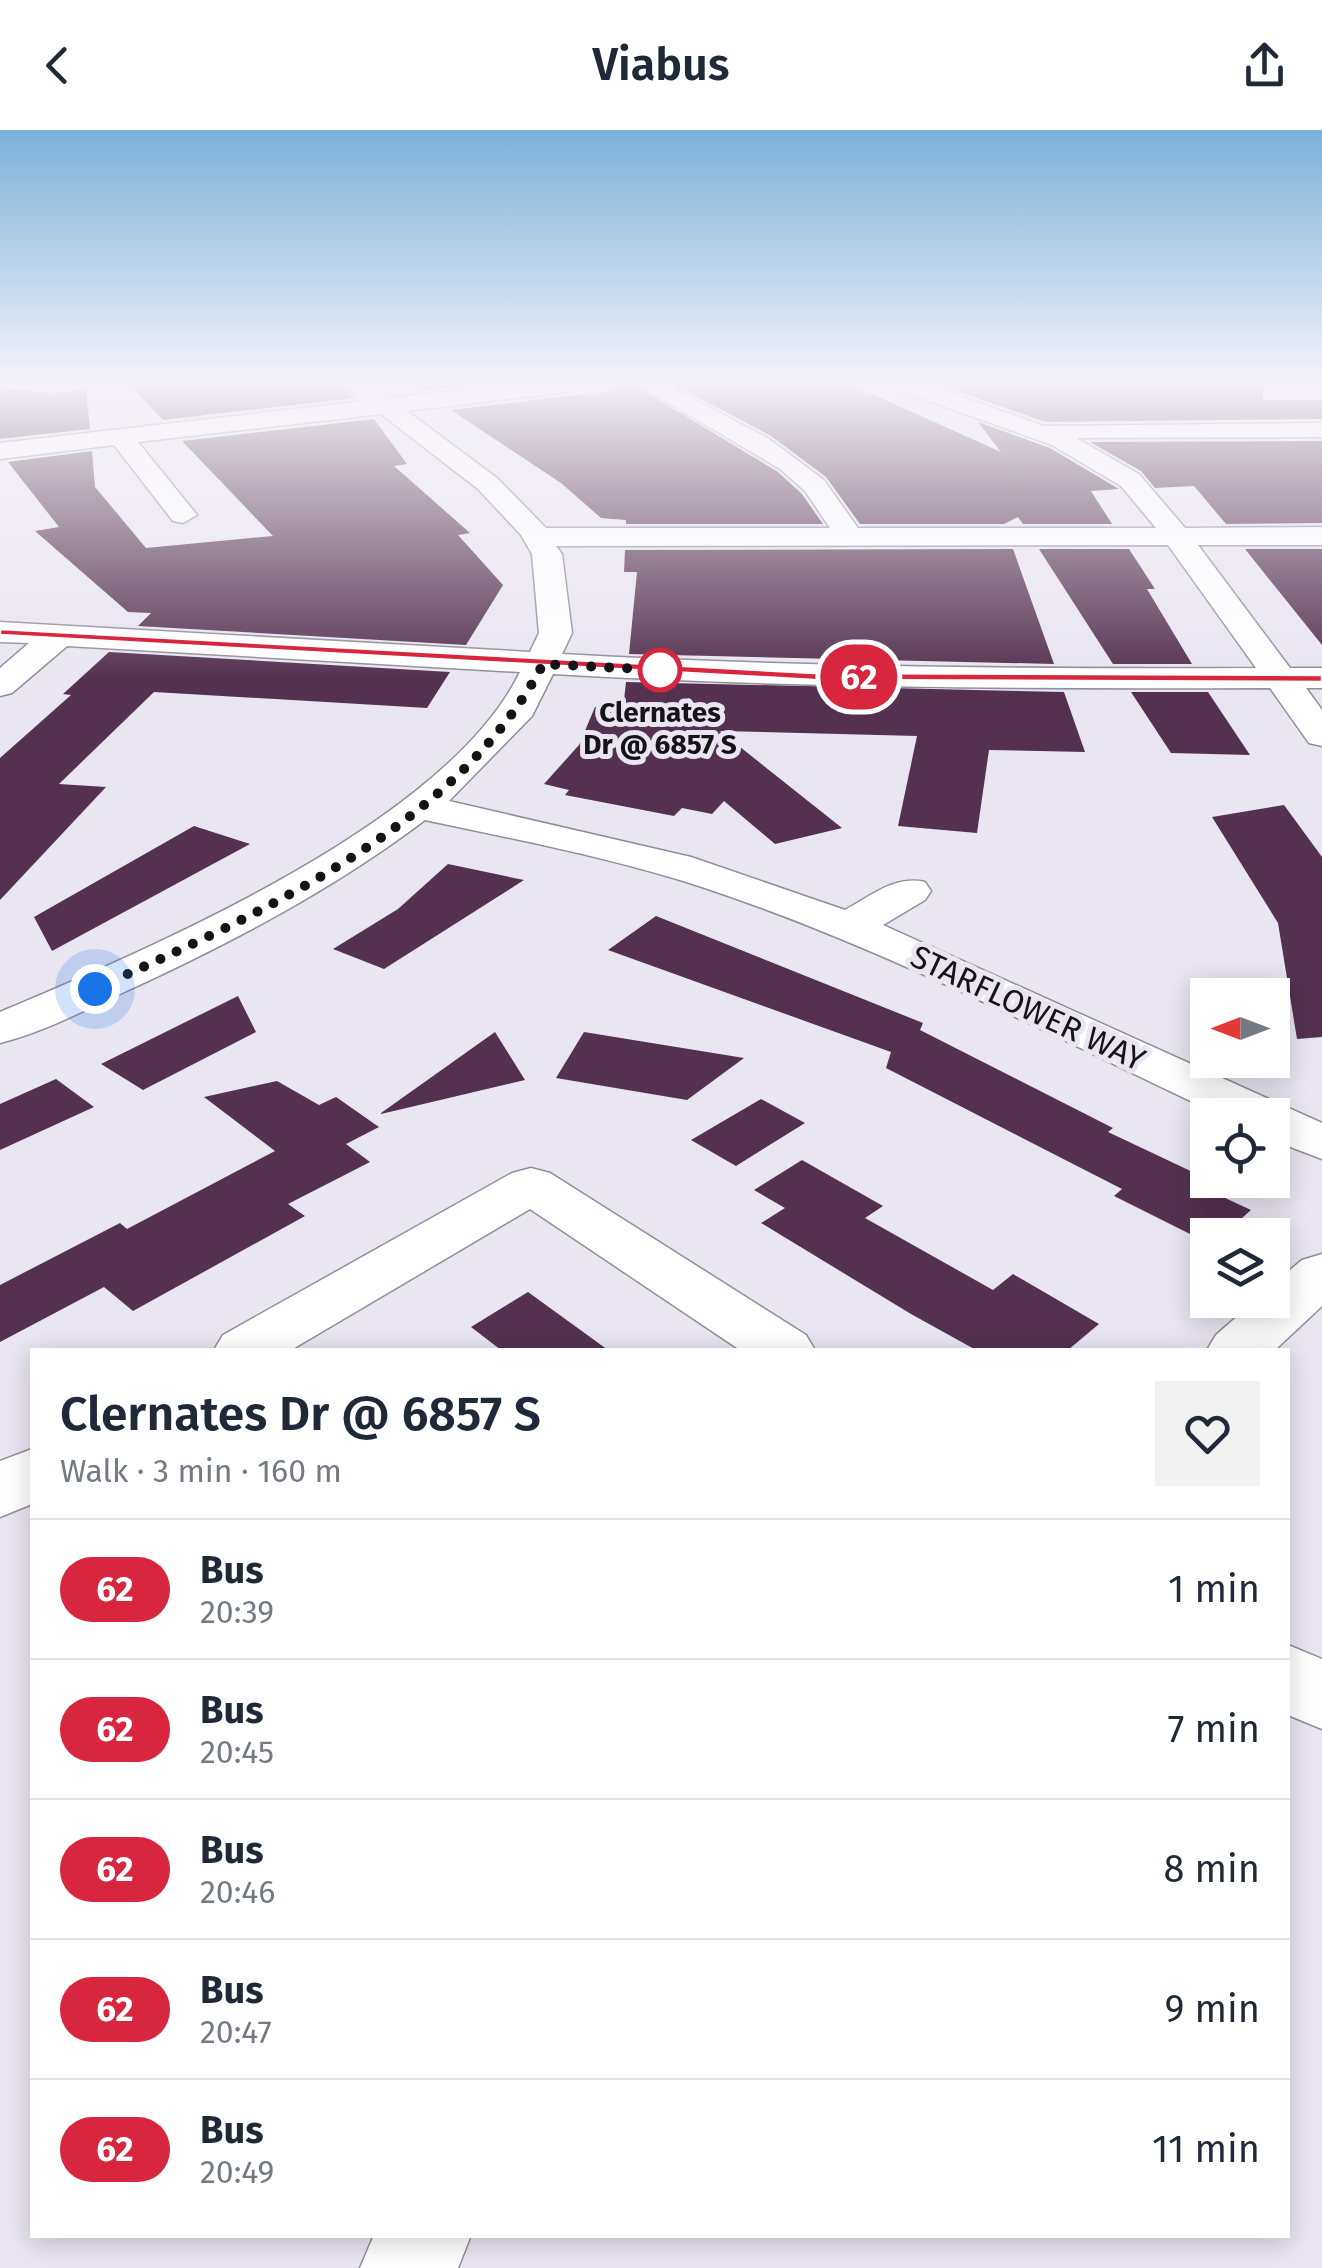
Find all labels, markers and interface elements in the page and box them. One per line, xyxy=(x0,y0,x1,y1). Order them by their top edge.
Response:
icon: back xyxy=(30,38,85,93)
text: Viabus xyxy=(592,38,730,92)
icon: share xyxy=(1237,38,1292,93)
line badge: 62 xyxy=(814,644,904,710)
marker: Clernates Dr @ 6857 S xyxy=(639,649,681,691)
text: 62 xyxy=(840,656,878,698)
place label: Clernates Dr @ 6857 S xyxy=(583,696,737,761)
street label: STARFLOWER WAY xyxy=(905,937,1151,1079)
your location xyxy=(70,964,120,1014)
north arrow xyxy=(1190,978,1290,1078)
map controls xyxy=(1190,978,1290,1318)
button: locate xyxy=(1190,1098,1290,1198)
button: layers xyxy=(1190,1218,1290,1318)
button: heart xyxy=(1155,1381,1260,1486)
text: Clernates Dr @ 6857 S xyxy=(60,1385,541,1443)
text: Walk · 3 min · 160 m xyxy=(60,1452,342,1490)
text: Bus xyxy=(200,1547,264,1593)
text: 1 min xyxy=(1168,1566,1260,1612)
text: 62 xyxy=(96,1568,134,1610)
text: 20:39 xyxy=(200,1593,274,1631)
text: Bus xyxy=(200,1687,264,1733)
text: 7 min xyxy=(1168,1706,1260,1752)
text: 62 xyxy=(96,1708,134,1750)
text: 20:45 xyxy=(200,1733,274,1771)
text: Bus xyxy=(200,1827,264,1873)
text: 8 min xyxy=(1163,1846,1260,1892)
text: 62 xyxy=(96,1848,134,1890)
text: 20:46 xyxy=(200,1873,275,1911)
text: Bus xyxy=(200,1967,264,2013)
text: 9 min xyxy=(1164,1986,1260,2032)
text: 62 xyxy=(96,1988,134,2030)
text: 20:47 xyxy=(200,2013,272,2051)
text: Bus xyxy=(200,2107,264,2153)
text: 11 min xyxy=(1152,2126,1260,2172)
text: 62 xyxy=(96,2128,134,2170)
text: 20:49 xyxy=(200,2153,274,2191)

